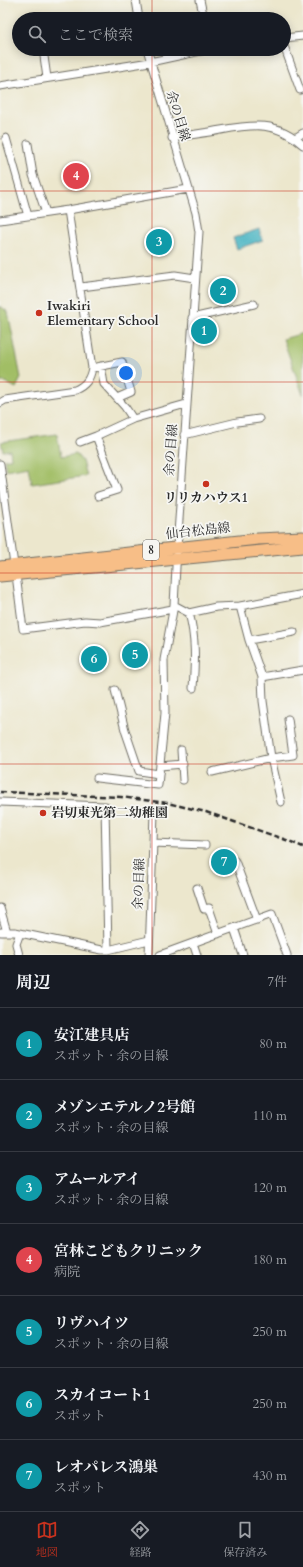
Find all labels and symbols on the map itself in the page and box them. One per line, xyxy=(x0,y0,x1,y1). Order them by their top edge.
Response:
street label: 余の目線 xyxy=(162,88,194,144)
pin: 4 xyxy=(63,161,89,191)
pin: 3 xyxy=(146,227,172,257)
pin: 2 xyxy=(210,276,236,306)
place label: Iwakiri Elementary School xyxy=(47,297,159,330)
marker: Iwakiri Elementary School xyxy=(34,308,44,318)
pin: 1 xyxy=(191,316,217,346)
your location xyxy=(116,363,136,383)
street label: 余の目線 xyxy=(160,423,182,477)
marker: リリカハウス1 xyxy=(201,479,211,489)
place label: リリカハウス1 xyxy=(164,489,248,507)
street label: 仙台松島線 xyxy=(165,519,231,543)
road number: 8 xyxy=(143,540,159,560)
pin: 5 xyxy=(122,640,148,670)
pin: 6 xyxy=(81,644,107,674)
place label: 岩切東光第二幼稚園 xyxy=(51,804,168,822)
marker: 岩切東光第二幼稚園 xyxy=(38,808,48,818)
pin: 7 xyxy=(211,847,237,877)
street label: 余の目線 xyxy=(129,858,149,910)

